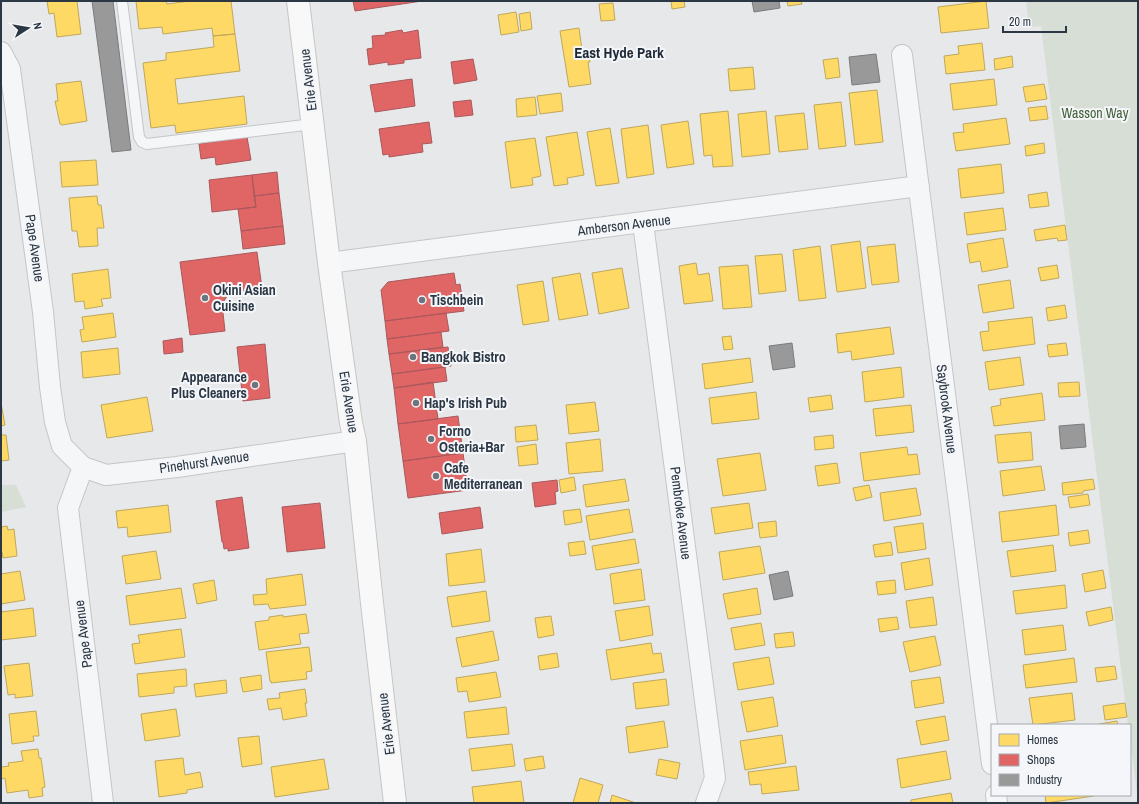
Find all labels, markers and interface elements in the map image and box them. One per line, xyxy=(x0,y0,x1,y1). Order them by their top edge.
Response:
north arrow xyxy=(8,8,48,48)
scale bar xyxy=(1003,8,1066,34)
text: 20 m xyxy=(1009,14,1031,30)
text: N xyxy=(30,21,45,31)
district label: East Hyde Park xyxy=(574,42,664,63)
street label: Erie Avenue xyxy=(295,48,321,112)
park label: Wasson Way xyxy=(1062,104,1129,122)
street label: Amberson Avenue xyxy=(575,210,672,240)
street label: Pape Avenue xyxy=(21,213,49,283)
place label: Okini Asian Cuisine xyxy=(213,281,276,315)
place label: Tischbein xyxy=(430,291,483,309)
marker: Okini Asian Cuisine xyxy=(200,293,210,303)
marker: Tischbein xyxy=(417,295,427,305)
place label: Bangkok Bistro xyxy=(421,348,506,366)
marker: Bangkok Bistro xyxy=(408,352,418,362)
street label: Saybrook Avenue xyxy=(933,363,961,455)
place label: Appearance Plus Cleaners xyxy=(171,368,247,402)
street label: Erie Avenue xyxy=(335,370,363,434)
marker: Appearance Plus Cleaners xyxy=(250,380,260,390)
place label: Hap's Irish Pub xyxy=(424,394,507,412)
marker: Hap's Irish Pub xyxy=(411,398,421,408)
place label: Forno Osteria+Bar xyxy=(439,422,505,456)
marker: Forno Osteria+Bar xyxy=(426,434,436,444)
street label: Pinehurst Avenue xyxy=(158,447,250,477)
place label: Cafe Mediterranean xyxy=(444,459,522,493)
street label: Pembroke Avenue xyxy=(666,465,696,561)
marker: Cafe Mediterranean xyxy=(431,471,441,481)
street label: Pape Avenue xyxy=(70,599,96,669)
street label: Erie Avenue xyxy=(373,692,399,756)
legend xyxy=(991,724,1131,796)
text: Homes xyxy=(1027,732,1058,748)
text: Shops xyxy=(1027,752,1055,768)
text: Industry xyxy=(1027,772,1062,788)

